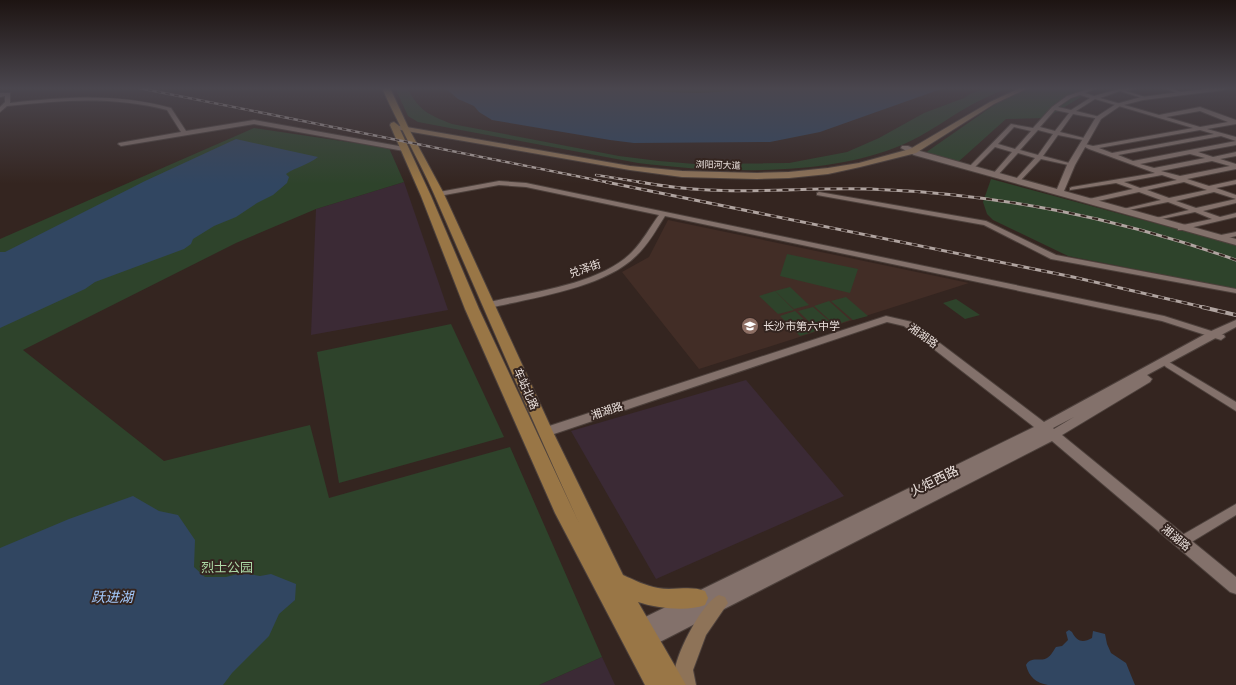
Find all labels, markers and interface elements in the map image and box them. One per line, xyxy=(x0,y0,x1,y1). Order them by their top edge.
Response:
street label: 浏阳河大道 xyxy=(695,159,741,171)
street label: 兑泽街 xyxy=(567,257,603,281)
school or university icon: 长沙市第六中学 xyxy=(740,316,760,336)
place label: 长沙市第六中学 xyxy=(763,320,840,333)
street label: 湘湖路 xyxy=(906,321,940,351)
street label: 车站北路 xyxy=(511,366,541,412)
street label: 湘湖路 xyxy=(589,400,625,422)
street label: 火炬西路 xyxy=(907,463,961,499)
street label: 湘湖路 xyxy=(1159,522,1193,554)
park label: 烈士公园 xyxy=(201,560,253,575)
water label: 跃进湖 xyxy=(91,589,135,606)

